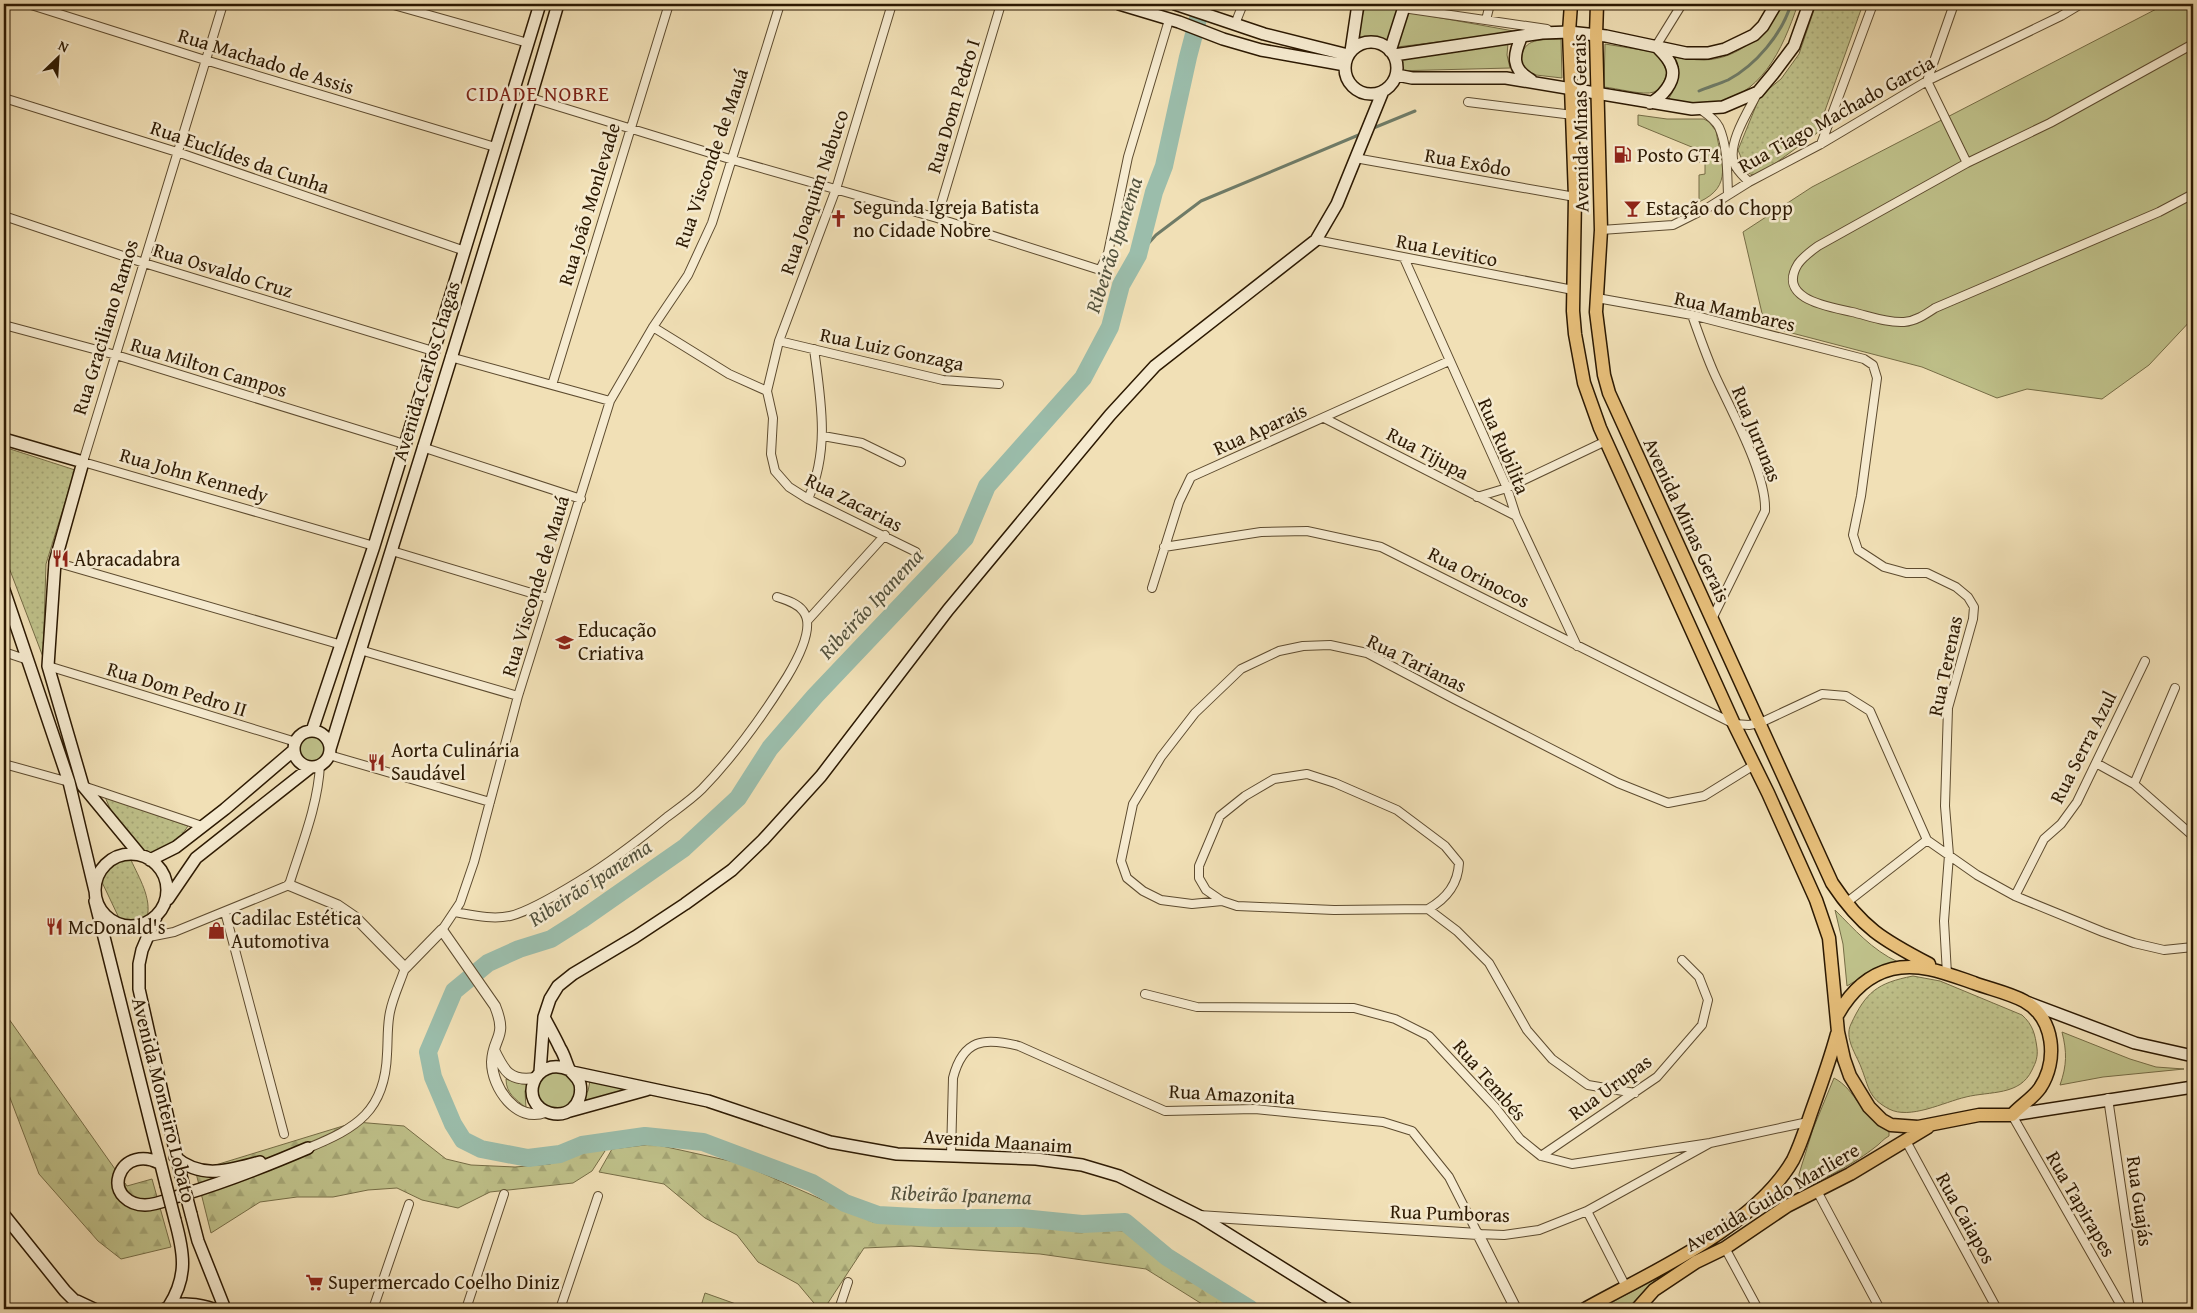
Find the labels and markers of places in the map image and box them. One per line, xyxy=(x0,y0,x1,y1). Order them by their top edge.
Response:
place label: Posto GT4 xyxy=(1637,140,1720,169)
fuel station icon: Posto GT4 xyxy=(1613,145,1633,165)
place label: Segunda Igreja Batista no Cidade Nobre xyxy=(853,192,1040,244)
place label: Estação do Chopp xyxy=(1646,193,1793,222)
bar icon: Estação do Chopp xyxy=(1622,198,1642,218)
church icon: Segunda Igreja Batista no Cidade Nobre xyxy=(829,208,849,228)
place label: Abracadabra xyxy=(74,544,181,573)
restaurant icon: Abracadabra xyxy=(50,549,70,569)
place label: Educação Criativa xyxy=(578,615,656,667)
school or university icon: Educação Criativa xyxy=(554,632,574,652)
place label: Aorta Culinária Saudável xyxy=(391,735,520,787)
restaurant icon: Aorta Culinária Saudável xyxy=(367,752,387,772)
place label: Cadilac Estética Automotiva xyxy=(231,903,362,955)
place label: McDonald's xyxy=(68,912,166,941)
restaurant icon: McDonald's xyxy=(44,917,64,937)
shop icon: Cadilac Estética Automotiva xyxy=(207,920,227,940)
place label: Supermercado Coelho Diniz xyxy=(328,1267,560,1296)
supermarket icon: Supermercado Coelho Diniz xyxy=(304,1272,324,1292)

